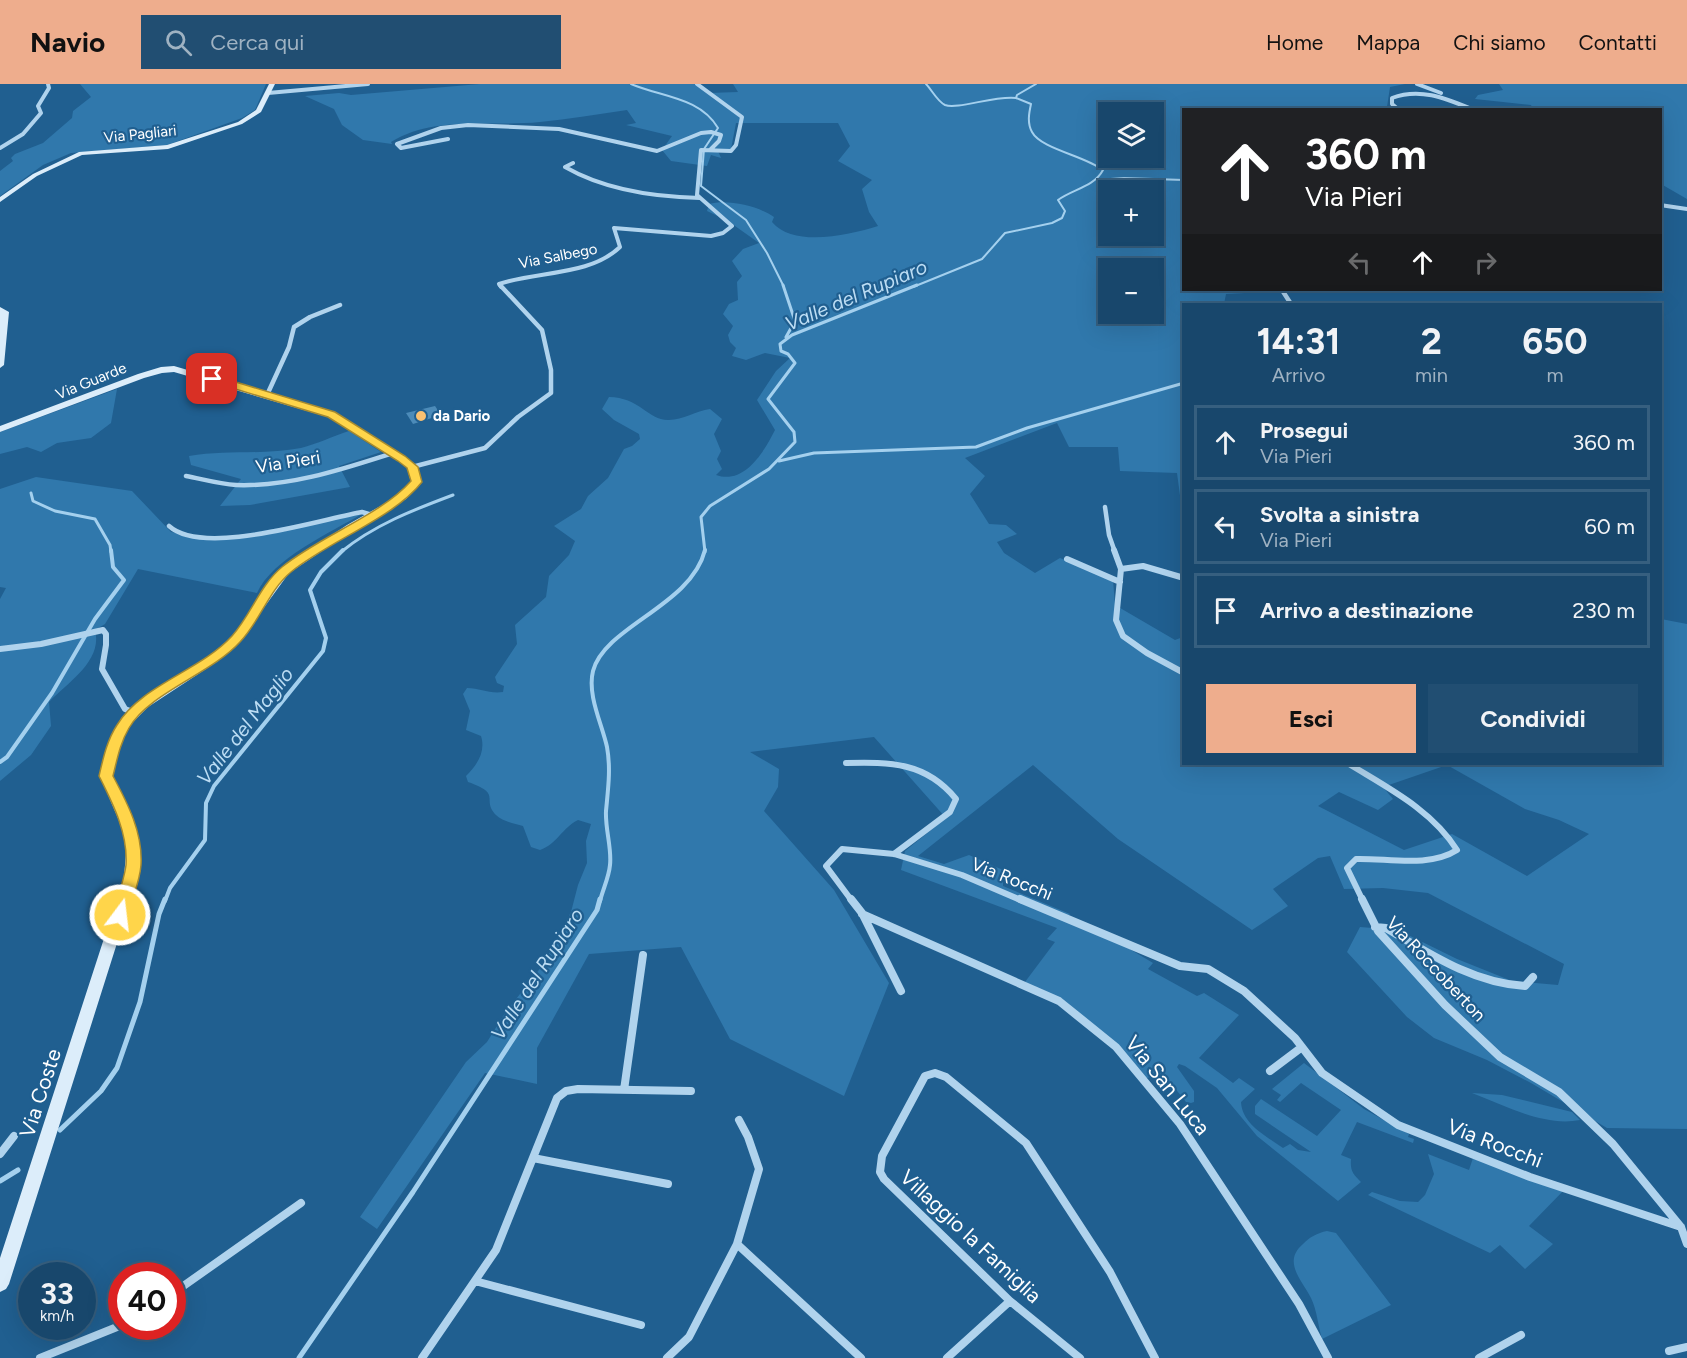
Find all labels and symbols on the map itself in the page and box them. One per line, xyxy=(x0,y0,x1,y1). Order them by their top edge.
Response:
street label: Via Pagliari xyxy=(103,121,177,147)
street label: Via Salbego xyxy=(517,239,599,272)
water label: Valle del Rupiaro xyxy=(781,254,931,336)
pin xyxy=(186,353,237,404)
street label: Via Guarde xyxy=(53,359,129,403)
place label: da Dario xyxy=(433,407,491,425)
marker: da Dario xyxy=(414,409,428,423)
street label: Via Pieri xyxy=(254,446,322,478)
water label: Valle del Maglio xyxy=(192,662,299,790)
street label: Via Rocchi xyxy=(968,853,1056,905)
position arrow xyxy=(88,883,152,947)
water label: Valle del Rupiaro xyxy=(486,903,589,1044)
street label: Via Roccoberton xyxy=(1382,912,1490,1026)
street label: Via San Luca xyxy=(1120,1030,1216,1140)
street label: Via Coste xyxy=(14,1045,66,1141)
street label: Via Rocchi xyxy=(1444,1113,1546,1173)
street label: Villaggio la Famiglia xyxy=(895,1164,1047,1308)
speed limit sign: 40 xyxy=(108,1262,186,1340)

